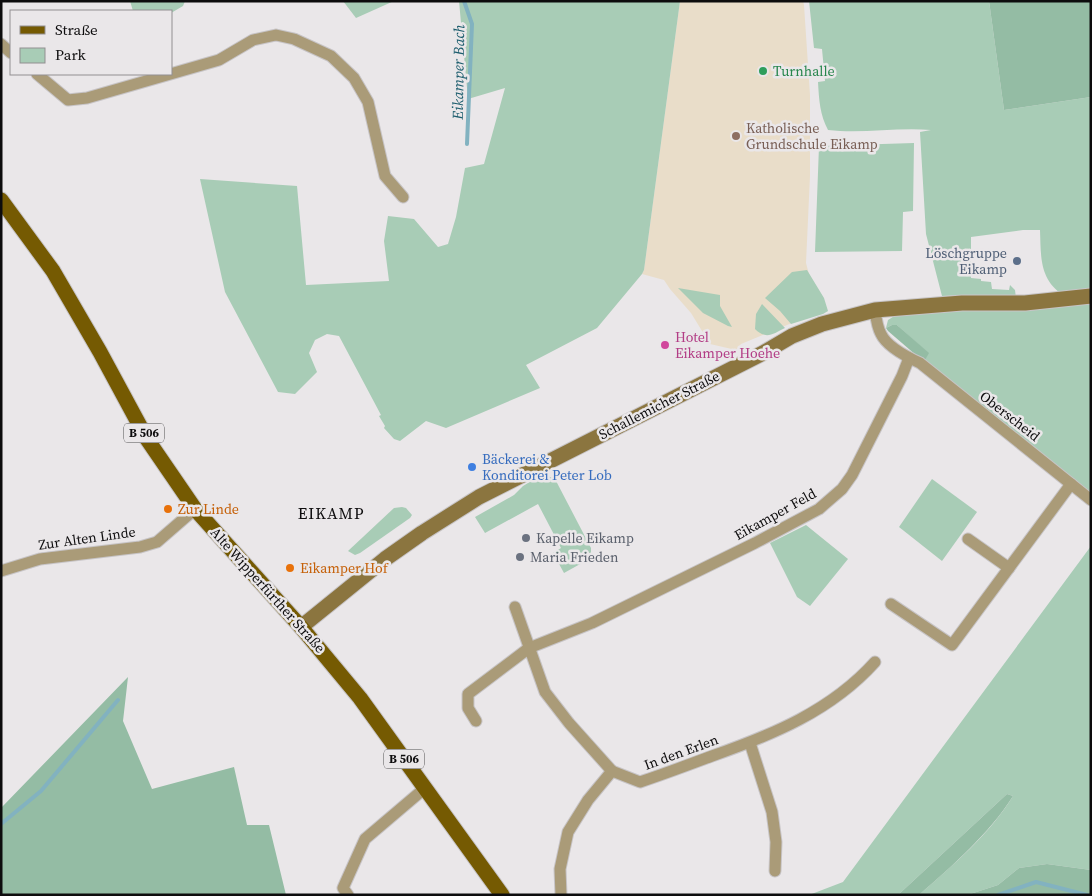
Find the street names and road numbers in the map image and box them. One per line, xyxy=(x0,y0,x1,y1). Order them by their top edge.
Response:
street label: Schallemicher Straße xyxy=(595,366,723,444)
street label: Oberscheid xyxy=(976,386,1044,446)
road number: B 506 xyxy=(124,423,164,442)
street label: Eikamper Feld xyxy=(730,483,820,545)
street label: Zur Alten Linde xyxy=(37,521,137,555)
street label: Alte Wipperfürther Straße xyxy=(206,523,330,657)
street label: In den Erlen xyxy=(641,729,721,775)
road number: B 506 xyxy=(384,750,424,769)

